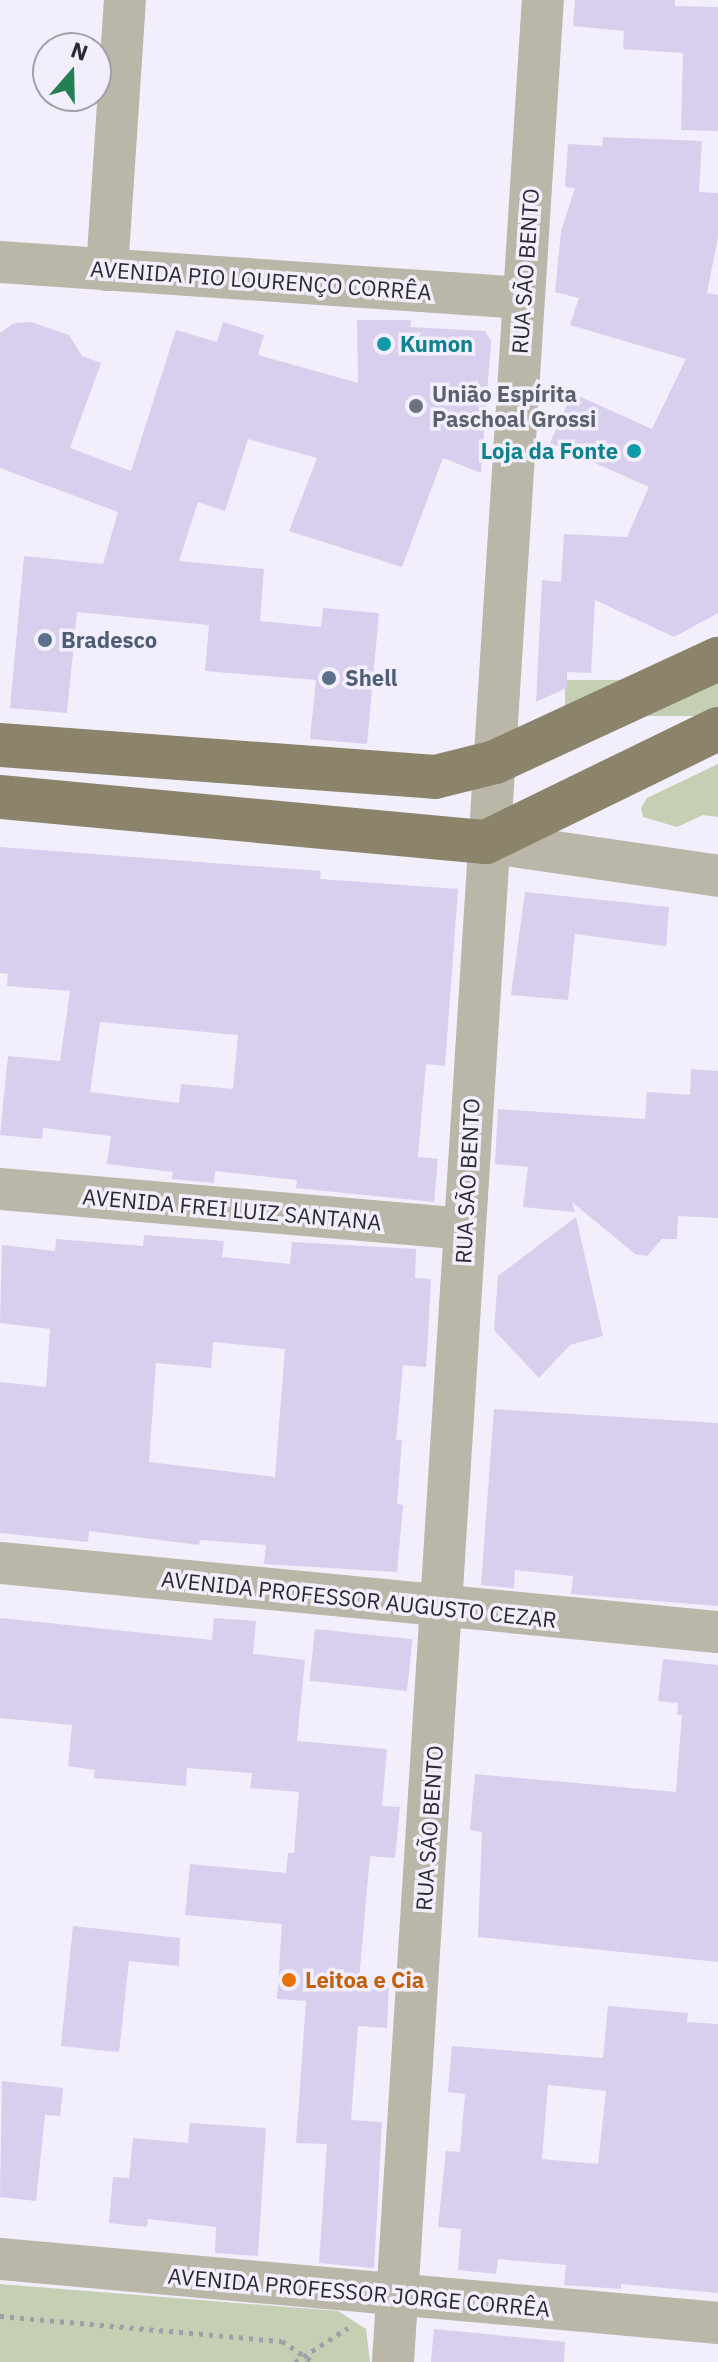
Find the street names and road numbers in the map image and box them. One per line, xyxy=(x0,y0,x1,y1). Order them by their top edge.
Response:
street label: RUA SÃO BENTO xyxy=(506,188,544,354)
street label: AVENIDA PIO LOURENÇO CORRÊA xyxy=(90,255,432,305)
street label: RUA SÃO BENTO xyxy=(449,1098,485,1264)
street label: AVENIDA FREI LUIZ SANTANA xyxy=(81,1183,383,1235)
street label: AVENIDA PROFESSOR AUGUSTO CEZAR xyxy=(160,1565,558,1633)
street label: RUA SÃO BENTO xyxy=(410,1745,448,1911)
street label: AVENIDA PROFESSOR JORGE CORRÊA xyxy=(167,2262,551,2322)

